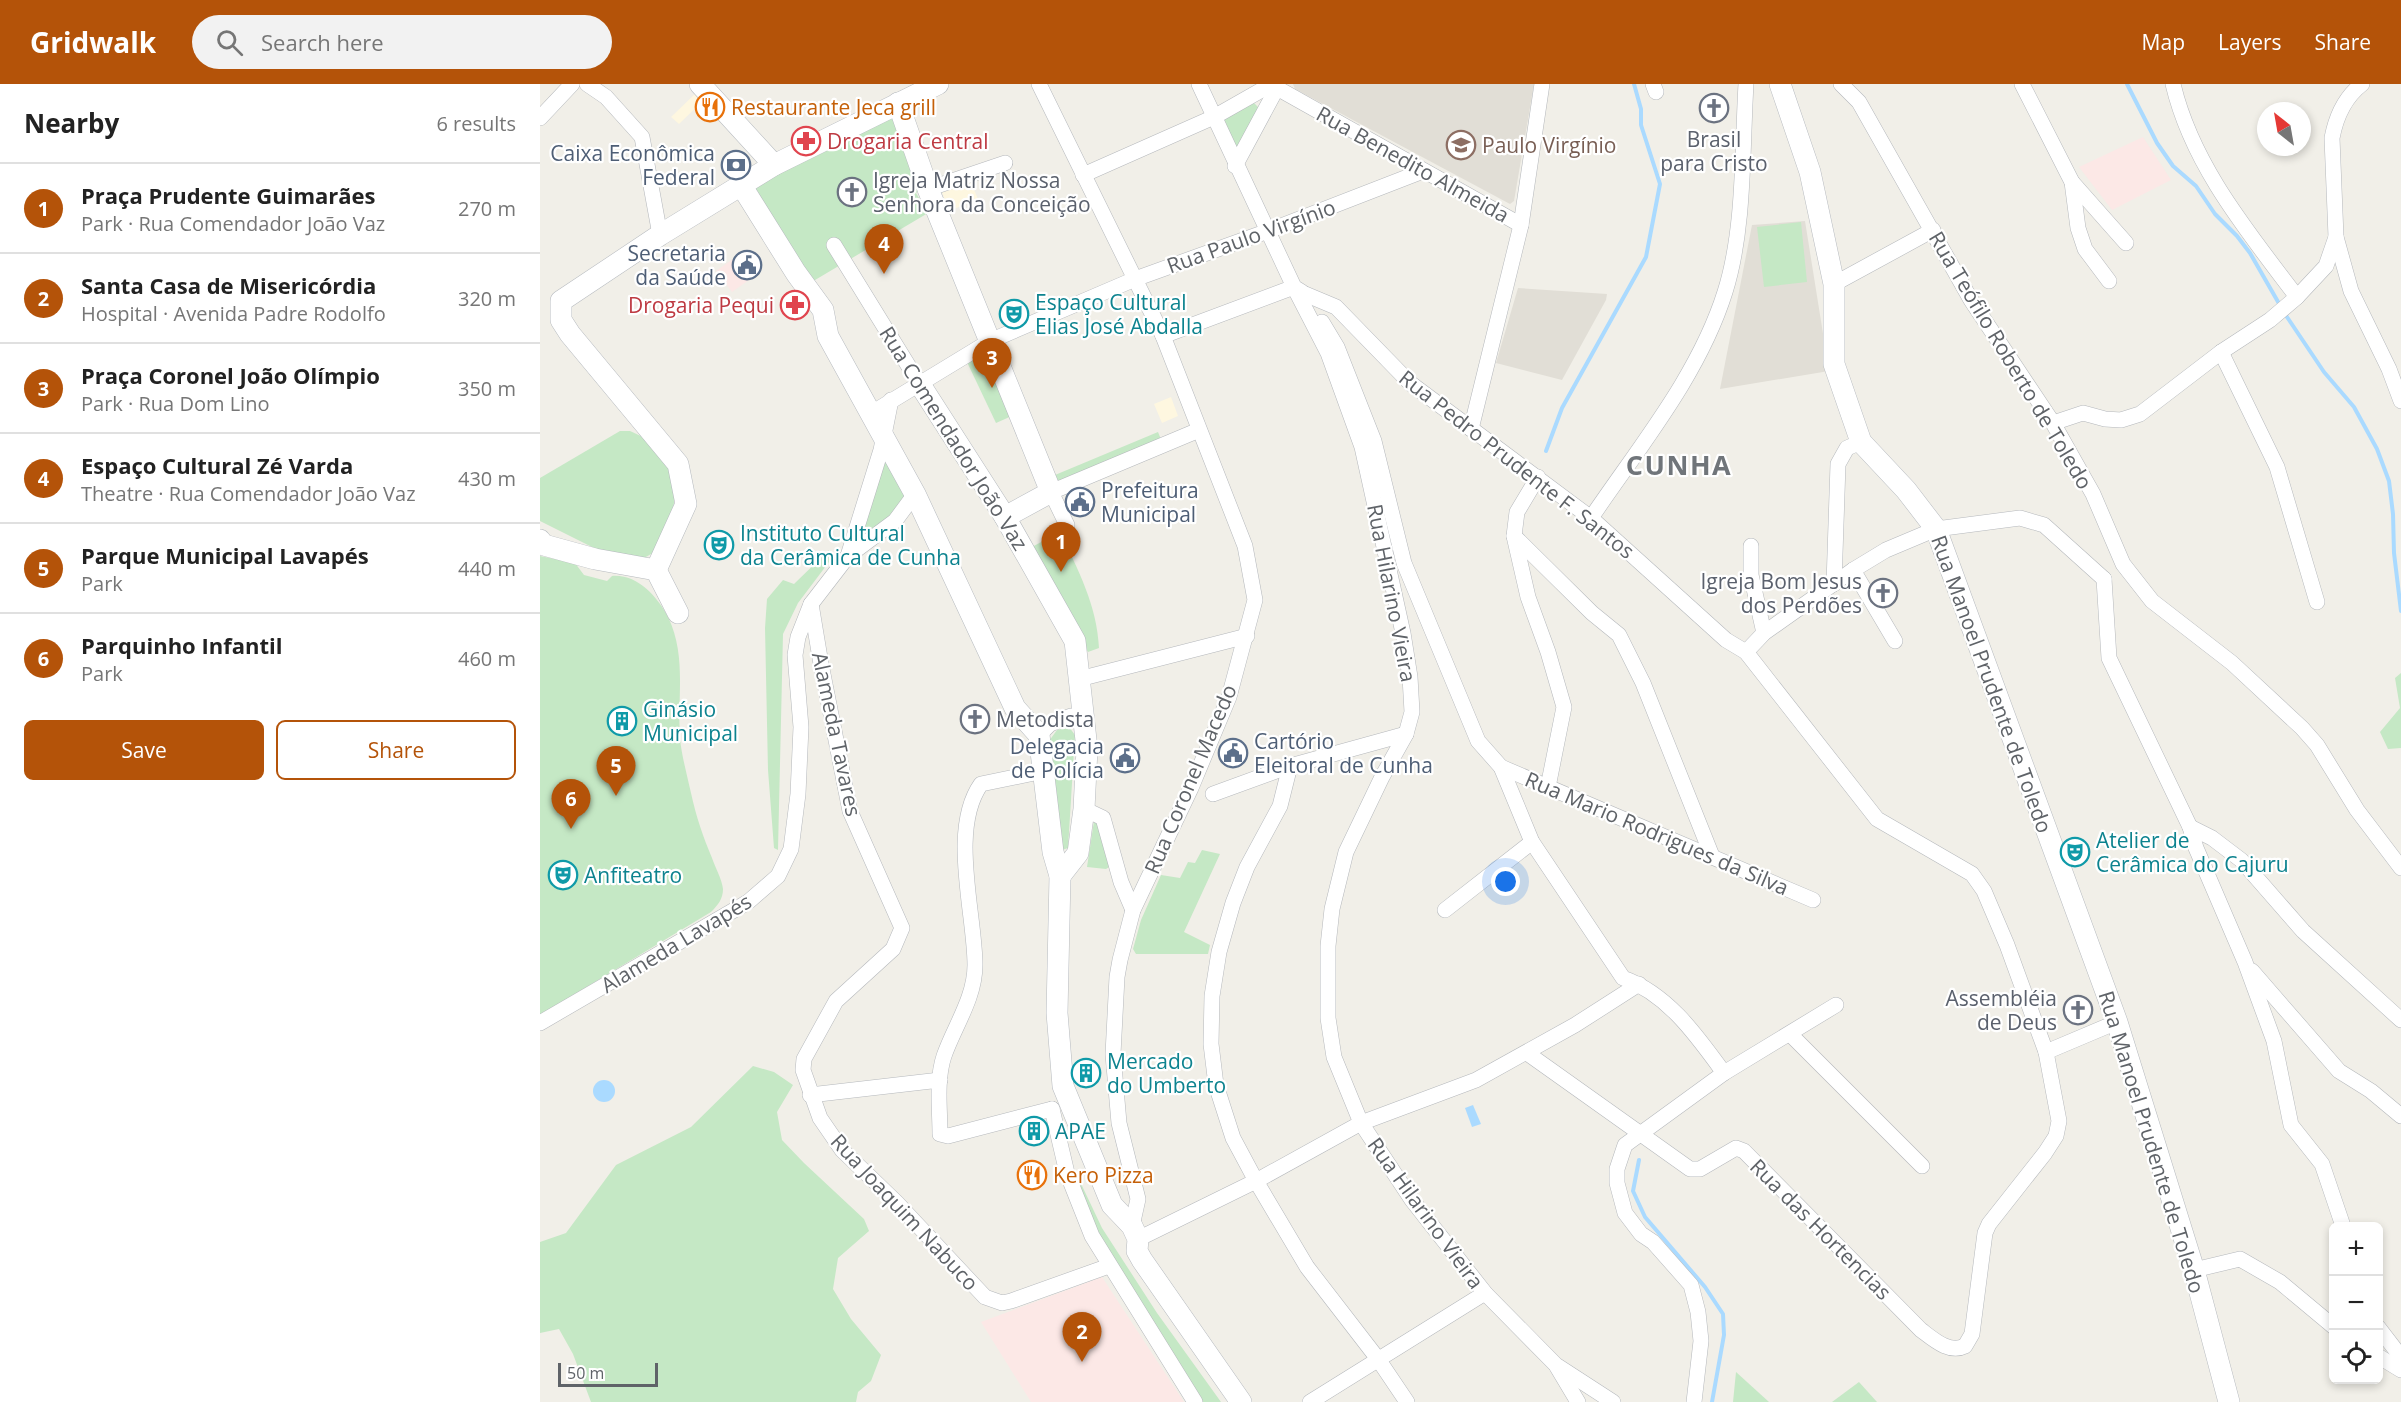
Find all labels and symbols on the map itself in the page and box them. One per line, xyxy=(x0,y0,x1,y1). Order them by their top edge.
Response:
restaurant icon: Restaurante Jeca grill xyxy=(694,91,726,123)
church icon: Brasil para Cristo xyxy=(1698,92,1730,124)
place label: Restaurante Jeca grill xyxy=(731,93,936,121)
street label: Rua Benedito Almeida xyxy=(1312,99,1514,229)
north arrow xyxy=(2257,102,2311,156)
pharmacy icon: Drogaria Central xyxy=(790,125,822,157)
place label: Brasil para Cristo xyxy=(1660,125,1768,177)
place label: Drogaria Central xyxy=(827,127,988,155)
school or university icon: Paulo Virgínio xyxy=(1445,129,1477,161)
place label: Paulo Virgínio xyxy=(1482,131,1617,159)
place label: Caixa Econômica Federal xyxy=(550,139,715,191)
bank icon: Caixa Econômica Federal xyxy=(720,149,752,181)
place label: Igreja Matriz Nossa Senhora da Conceição xyxy=(873,166,1091,218)
church icon: Igreja Matriz Nossa Senhora da Conceição xyxy=(836,176,868,208)
street label: Rua Paulo Virgínio xyxy=(1163,192,1339,280)
pin: 4 xyxy=(864,224,904,274)
street label: Rua Teófilo Roberto de Toledo xyxy=(1923,226,2099,494)
place label: Secretaria da Saúde xyxy=(628,239,726,291)
public building icon: Secretaria da Saúde xyxy=(731,249,763,281)
place label: Espaço Cultural Elias José Abdalla xyxy=(1035,288,1203,340)
pharmacy icon: Drogaria Pequi xyxy=(779,289,811,321)
place label: Drogaria Pequi xyxy=(628,291,774,319)
theatre icon: Espaço Cultural Elias José Abdalla xyxy=(998,298,1030,330)
street label: Rua Comendador João Vaz xyxy=(873,321,1035,555)
pin: 3 xyxy=(972,338,1012,388)
street label: Rua Pedro Prudente F. Santos xyxy=(1394,363,1640,565)
district label: CUNHA xyxy=(1626,446,1732,483)
place label: Prefeitura Municipal xyxy=(1101,476,1199,528)
public building icon: Prefeitura Municipal xyxy=(1064,486,1096,518)
street label: Rua Hilarino Vieira xyxy=(1361,502,1423,684)
place label: Instituto Cultural da Cerâmica de Cunha xyxy=(740,519,961,571)
pin: 1 xyxy=(1042,522,1080,572)
theatre icon: Instituto Cultural da Cerâmica de Cunha xyxy=(703,529,735,561)
street label: Rua Manoel Prudente de Toledo xyxy=(1925,531,2059,837)
place label: Igreja Bom Jesus dos Perdões xyxy=(1701,567,1862,619)
church icon: Igreja Bom Jesus dos Perdões xyxy=(1867,577,1899,609)
street label: Alameda Tavares xyxy=(806,649,868,819)
street label: Rua Coronel Macedo xyxy=(1137,680,1243,878)
place label: Ginásio Municipal xyxy=(643,695,738,747)
church icon: Metodista xyxy=(959,703,991,735)
building icon: Ginásio Municipal xyxy=(606,705,638,737)
place label: Metodista xyxy=(996,705,1094,733)
place label: Cartório Eleitoral de Cunha xyxy=(1254,727,1433,779)
place label: Delegacia de Polícia xyxy=(1010,732,1104,784)
public building icon: Cartório Eleitoral de Cunha xyxy=(1217,737,1249,769)
public building icon: Delegacia de Polícia xyxy=(1109,742,1141,774)
pin: 5 xyxy=(596,746,636,796)
street label: Rua Mario Rodrigues da Silva xyxy=(1521,765,1793,901)
pin: 6 xyxy=(552,780,591,829)
place label: Atelier de Cerâmica do Cajuru xyxy=(2096,826,2289,878)
theatre icon: Atelier de Cerâmica do Cajuru xyxy=(2059,836,2091,868)
theatre icon: Anfiteatro xyxy=(547,859,579,891)
place label: Anfiteatro xyxy=(584,861,682,889)
your location xyxy=(1491,867,1520,896)
street label: Alameda Lavapés xyxy=(596,887,756,999)
place label: Assembléia de Deus xyxy=(1946,984,2057,1036)
street label: Rua Manoel Prudente de Toledo xyxy=(2093,987,2211,1297)
church icon: Assembléia de Deus xyxy=(2062,994,2094,1026)
place label: Mercado do Umberto xyxy=(1107,1047,1226,1099)
building icon: Mercado do Umberto xyxy=(1070,1057,1102,1089)
building icon: APAE xyxy=(1018,1115,1050,1147)
place label: APAE xyxy=(1055,1117,1106,1145)
street label: Rua Joaquim Nabuco xyxy=(825,1128,985,1296)
street label: Rua Hilarino Vieira xyxy=(1362,1132,1490,1294)
street label: Rua das Hortencias xyxy=(1744,1152,1898,1306)
restaurant icon: Kero Pizza xyxy=(1016,1159,1048,1191)
place label: Kero Pizza xyxy=(1053,1161,1154,1189)
pin: 2 xyxy=(1062,1312,1102,1362)
scale bar xyxy=(558,1360,658,1388)

